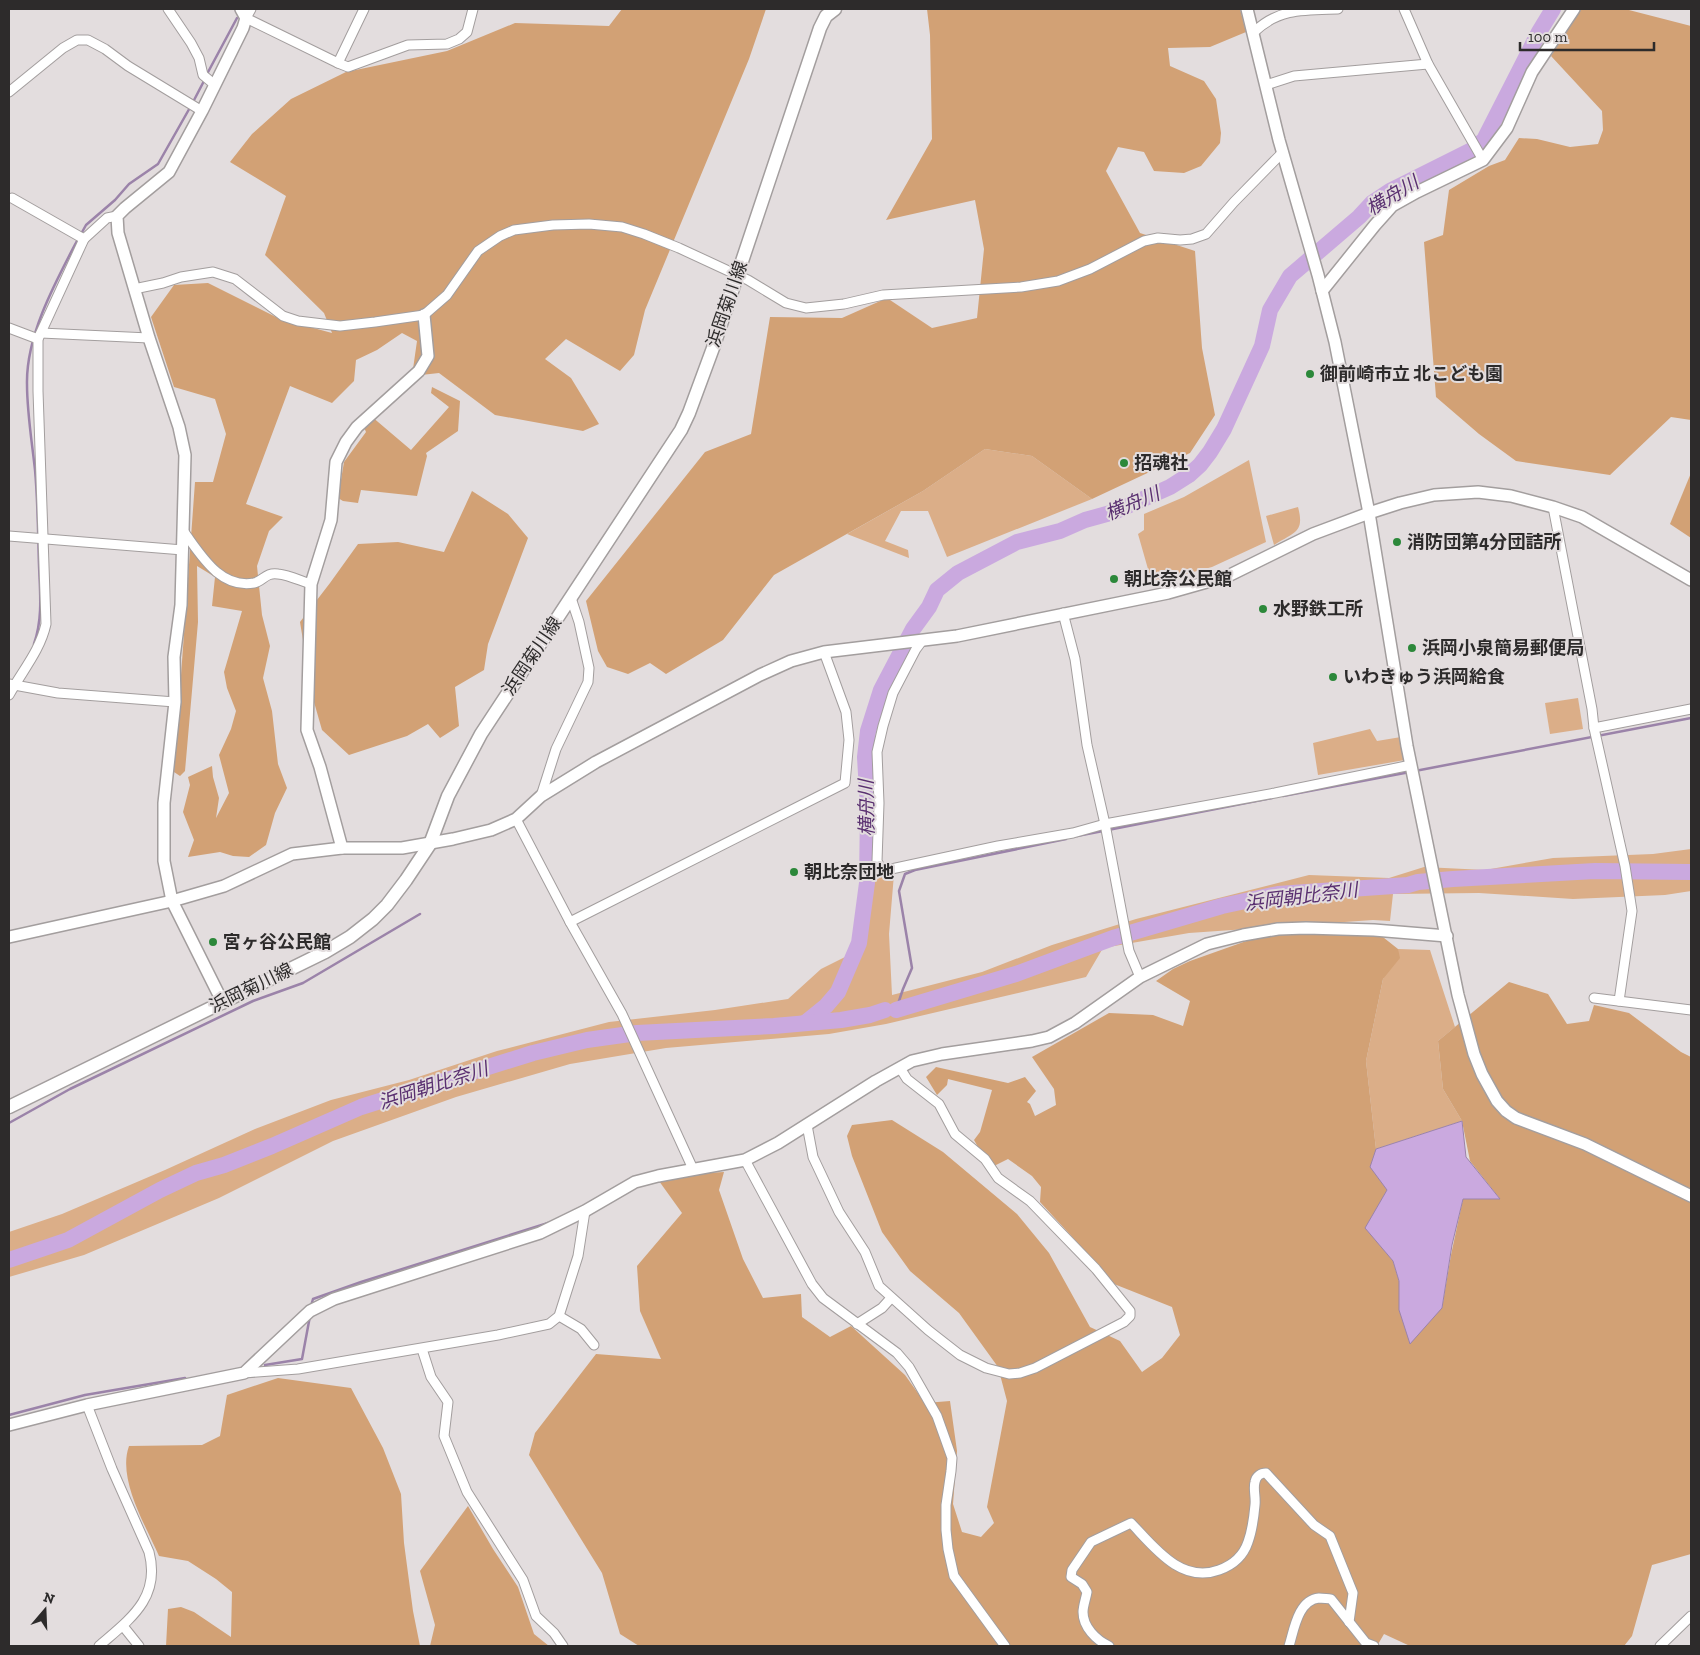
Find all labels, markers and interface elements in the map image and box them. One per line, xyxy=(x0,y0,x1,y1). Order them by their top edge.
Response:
scale bar xyxy=(1520,20,1654,52)
text: 100 m xyxy=(1528,28,1567,46)
water label: 横舟川 xyxy=(1362,170,1424,220)
street label: 浜岡菊川線 xyxy=(702,258,752,350)
place label: 御前崎市立 北こども園 xyxy=(1319,363,1503,385)
marker: 御前崎市立 北こども園 xyxy=(1304,368,1316,380)
place label: 招魂社 xyxy=(1134,452,1188,474)
marker: 招魂社 xyxy=(1118,457,1130,469)
water label: 横舟川 xyxy=(1101,481,1165,525)
place label: 消防団第4分団詰所 xyxy=(1407,531,1561,553)
marker: 消防団第4分団詰所 xyxy=(1391,536,1403,548)
place label: 朝比奈公民館 xyxy=(1124,568,1232,590)
marker: 朝比奈公民館 xyxy=(1108,573,1120,585)
place label: 水野鉄工所 xyxy=(1273,598,1363,620)
marker: 水野鉄工所 xyxy=(1257,603,1269,615)
street label: 浜岡菊川線 xyxy=(498,613,566,699)
place label: 浜岡小泉簡易郵便局 xyxy=(1422,637,1584,659)
marker: 浜岡小泉簡易郵便局 xyxy=(1406,642,1418,654)
place label: いわきゅう浜岡給食 xyxy=(1343,666,1505,688)
marker: いわきゅう浜岡給食 xyxy=(1327,671,1339,683)
water label: 横舟川 xyxy=(854,777,878,837)
place label: 朝比奈団地 xyxy=(804,861,894,883)
marker: 朝比奈団地 xyxy=(788,866,800,878)
water label: 浜岡朝比奈川 xyxy=(1243,878,1361,915)
place label: 宮ヶ谷公民館 xyxy=(223,931,331,953)
marker: 宮ヶ谷公民館 xyxy=(207,936,219,948)
street label: 浜岡菊川線 xyxy=(206,958,296,1018)
water label: 浜岡朝比奈川 xyxy=(375,1056,493,1114)
north arrow xyxy=(20,1585,70,1635)
text: N xyxy=(41,1588,57,1608)

